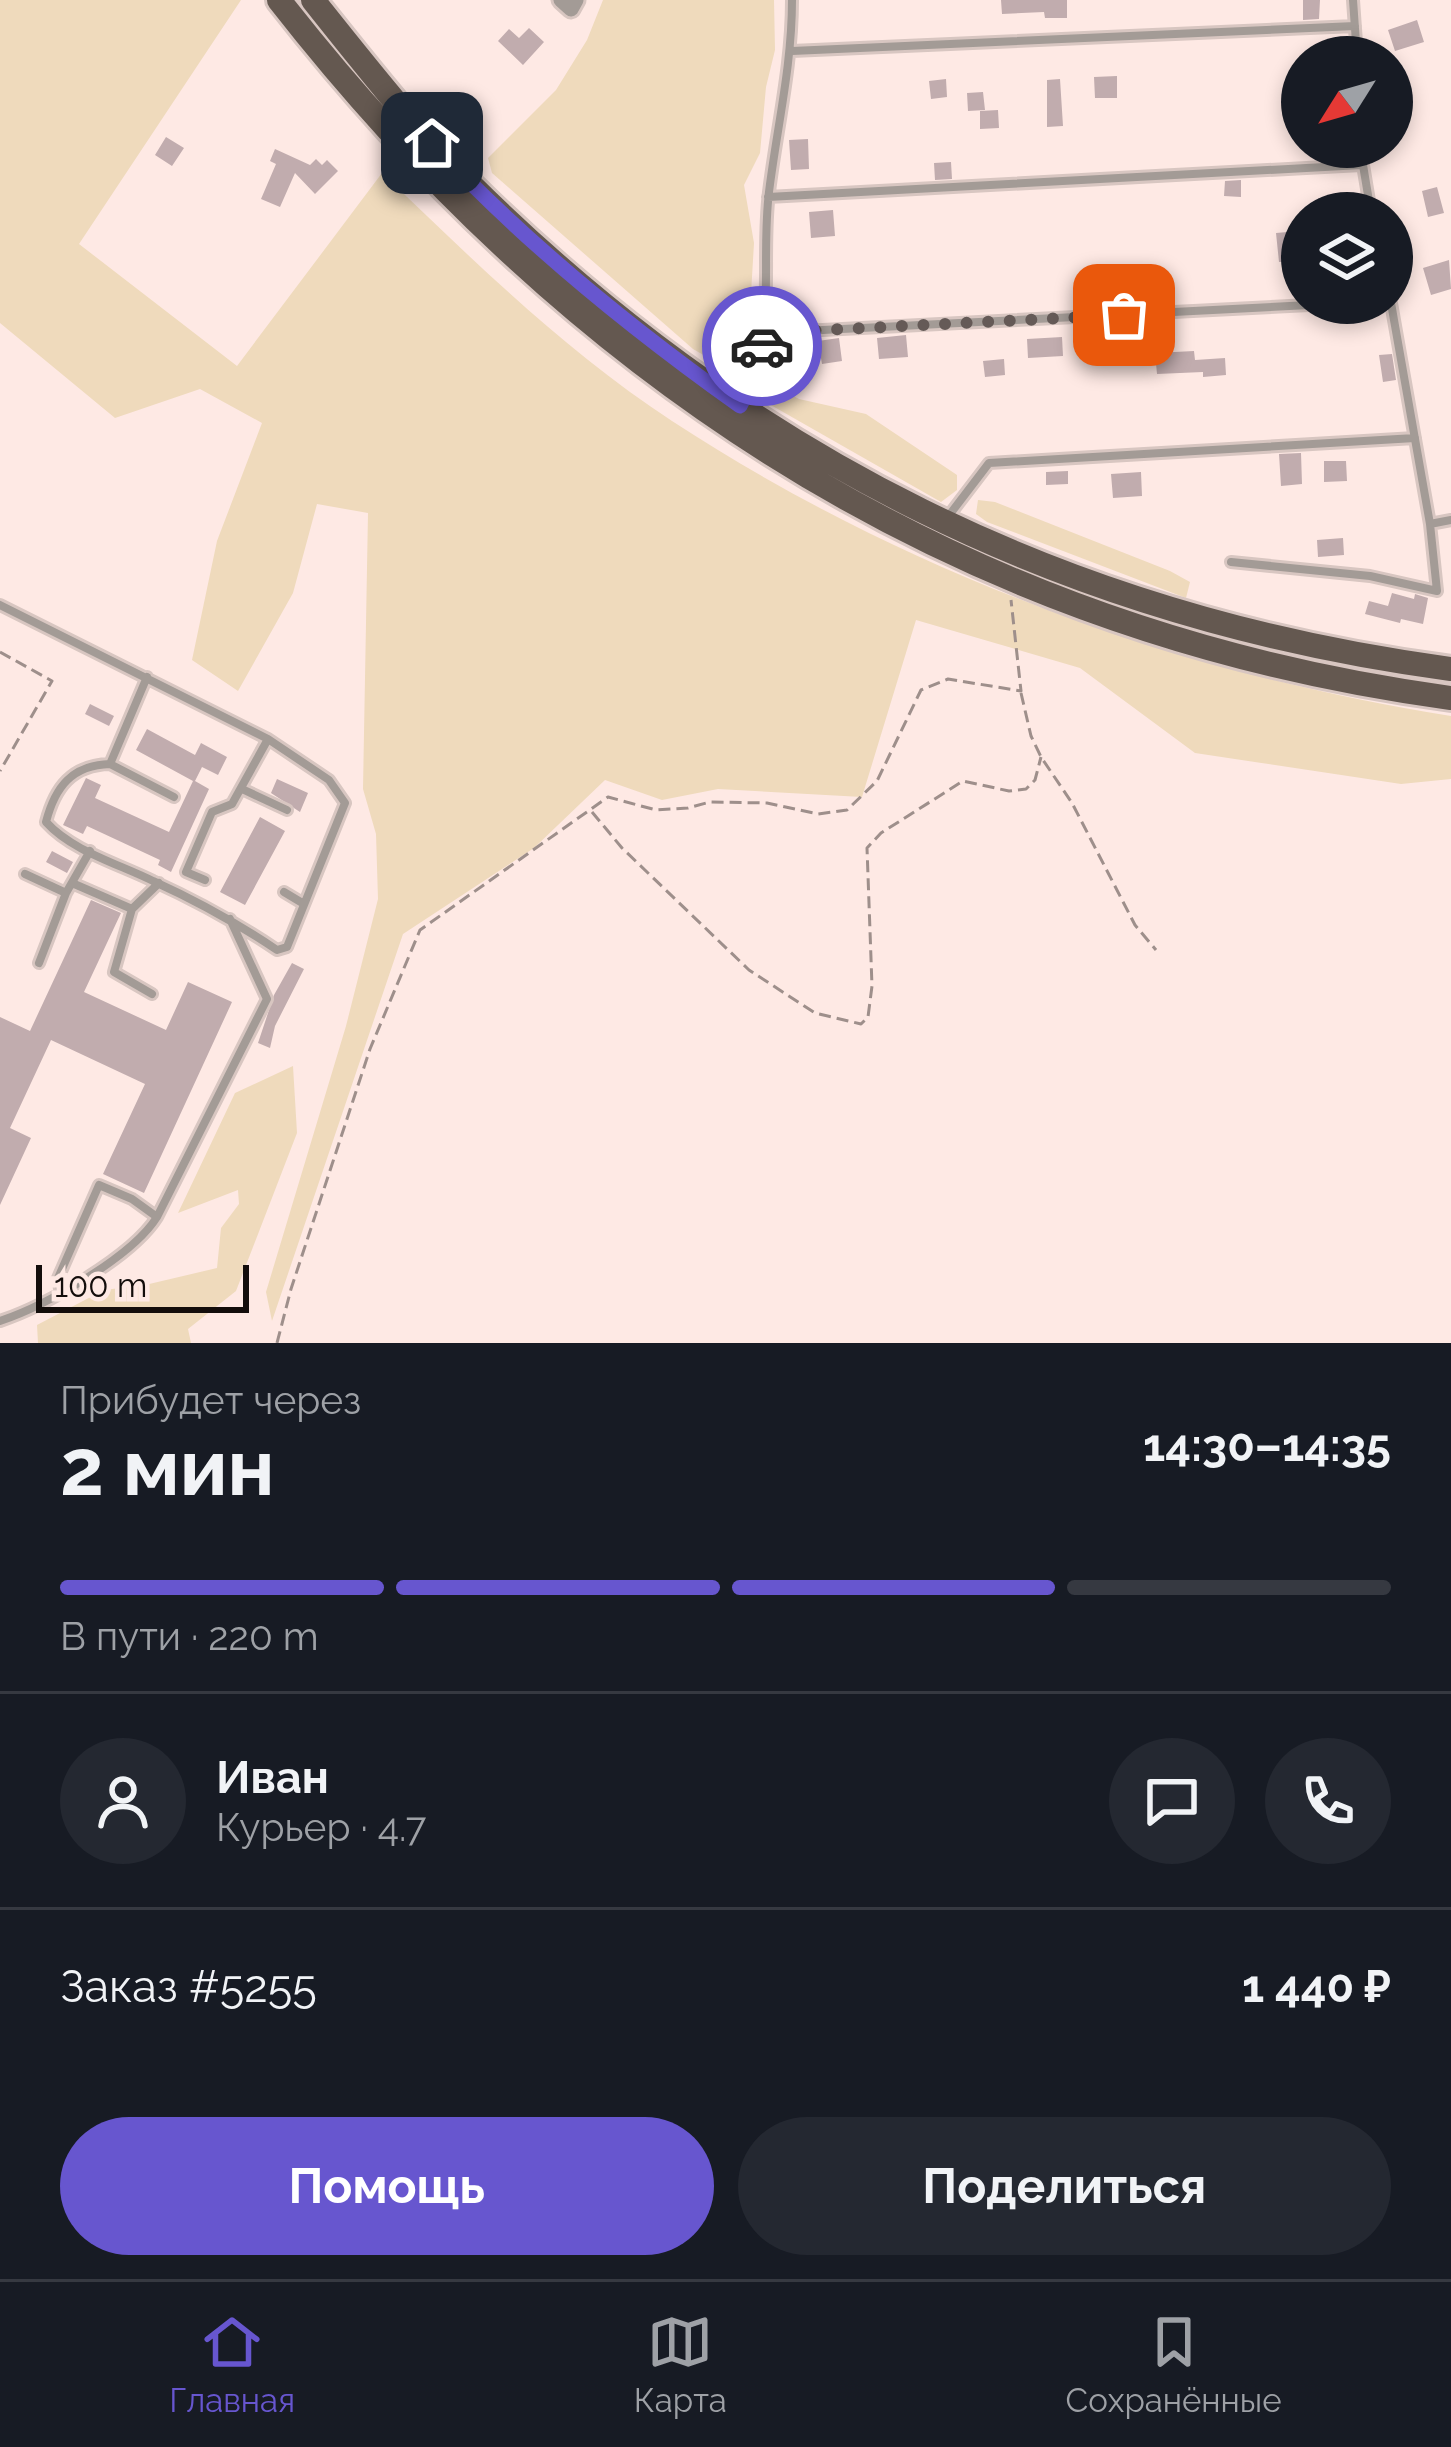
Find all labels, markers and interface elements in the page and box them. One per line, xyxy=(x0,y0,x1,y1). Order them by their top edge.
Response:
north arrow xyxy=(1281,36,1413,168)
map controls xyxy=(1281,36,1413,324)
pin xyxy=(381,92,483,194)
icon: home xyxy=(399,110,465,176)
button: layers xyxy=(1281,192,1413,324)
pin xyxy=(1073,264,1175,366)
icon: bag xyxy=(1091,282,1157,348)
courier xyxy=(702,286,822,406)
icon: car xyxy=(729,313,795,379)
scale bar xyxy=(36,1259,249,1312)
text: 100 m xyxy=(54,1266,147,1305)
text: Прибудет через xyxy=(60,1377,361,1423)
text: 14:30–14:35 xyxy=(1143,1419,1391,1472)
text: 2 мин xyxy=(60,1422,275,1513)
text: В пути · 220 m xyxy=(60,1613,319,1659)
button: person xyxy=(60,1738,186,1864)
button: chat xyxy=(1109,1738,1235,1864)
button: phone xyxy=(1265,1738,1391,1864)
text: Иван xyxy=(216,1751,329,1804)
text: Курьер · 4.7 xyxy=(216,1804,426,1850)
text: Заказ #5255 xyxy=(60,1960,317,2013)
text: 1 440 ₽ xyxy=(1242,1960,1391,2013)
button: Помощь xyxy=(60,2117,714,2255)
button: Поделиться xyxy=(738,2117,1391,2255)
tab: Главная xyxy=(169,2309,295,2420)
tab: Карта xyxy=(634,2309,727,2420)
tab: Сохранённые xyxy=(1066,2309,1282,2420)

